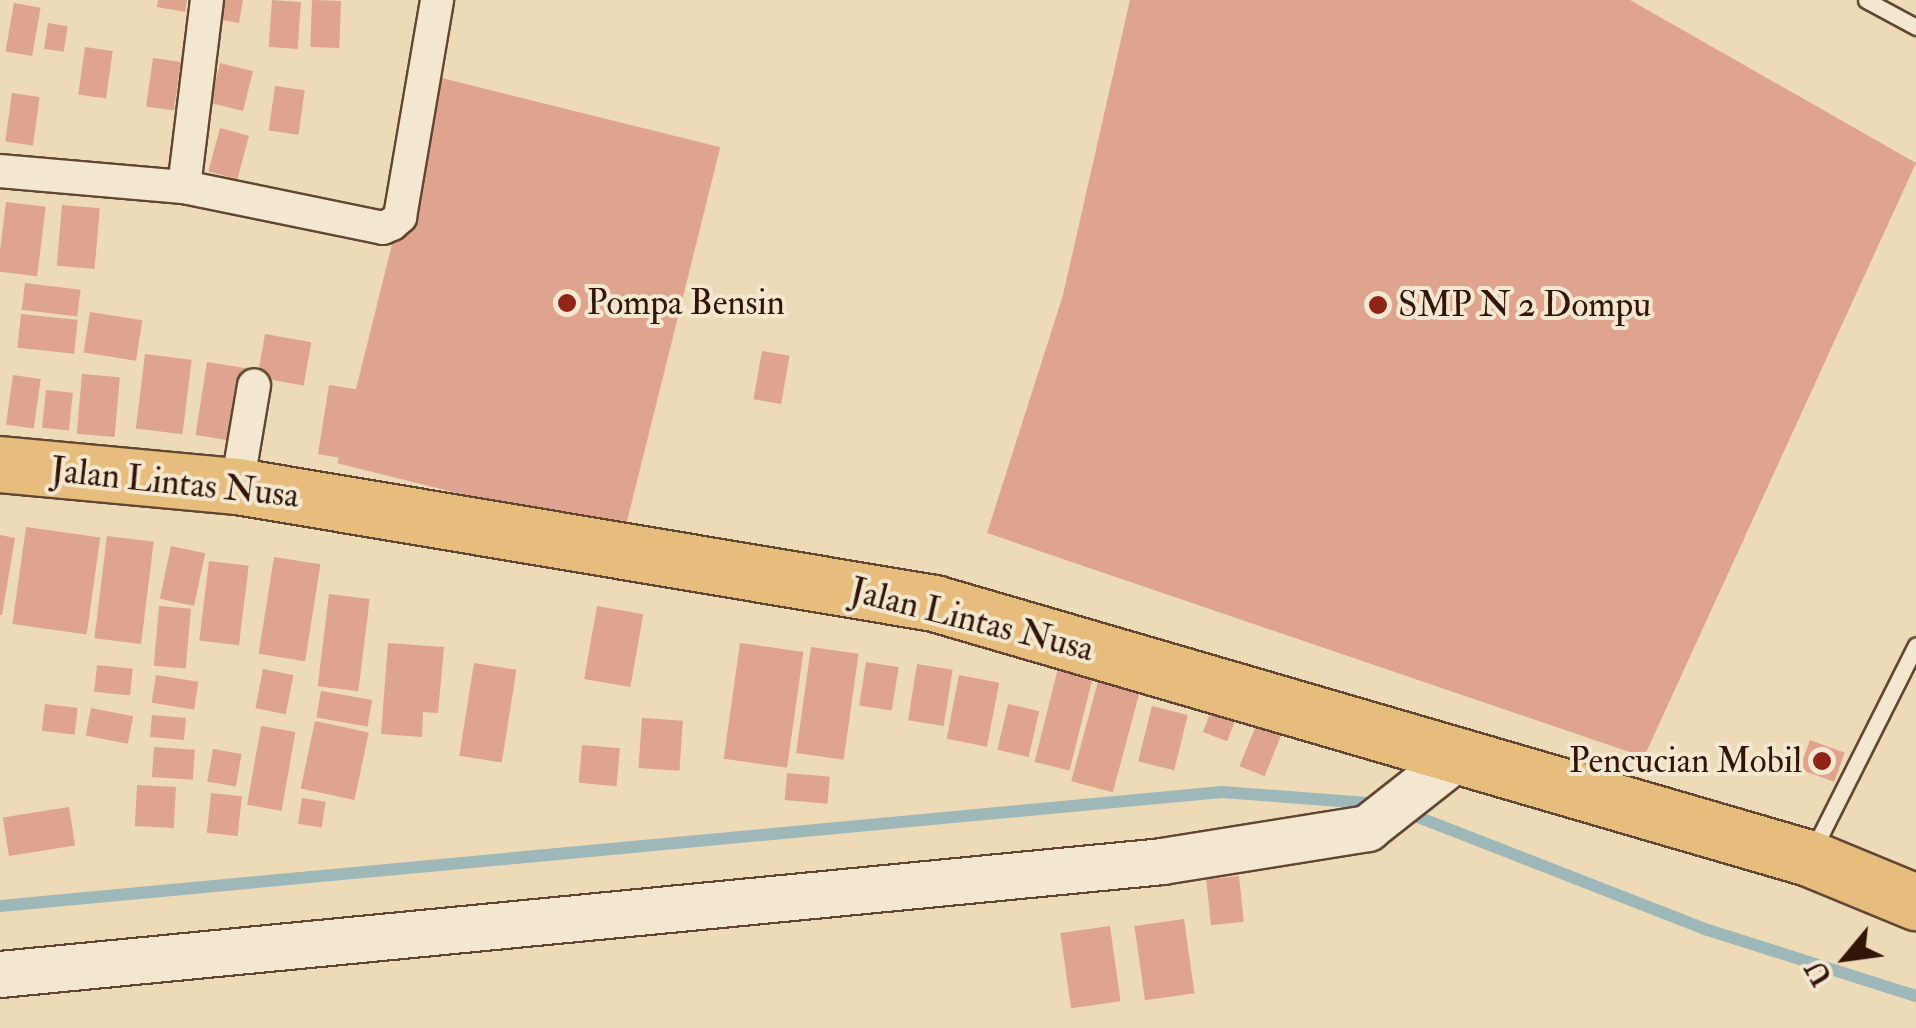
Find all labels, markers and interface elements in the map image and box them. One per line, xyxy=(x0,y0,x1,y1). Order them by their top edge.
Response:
place label: Pompa Bensin xyxy=(587,282,785,324)
place label: SMP N 2 Dompu xyxy=(1398,284,1651,326)
marker: Pompa Bensin xyxy=(556,292,578,314)
marker: SMP N 2 Dompu xyxy=(1367,294,1389,316)
street label: Jalan Lintas Nusa xyxy=(49,449,301,517)
street label: Jalan Lintas Nusa xyxy=(846,569,1098,671)
place label: Pencucian Mobil xyxy=(1569,740,1802,782)
marker: Pencucian Mobil xyxy=(1811,750,1833,772)
north arrow xyxy=(1796,908,1896,1008)
text: U xyxy=(1798,954,1840,992)

